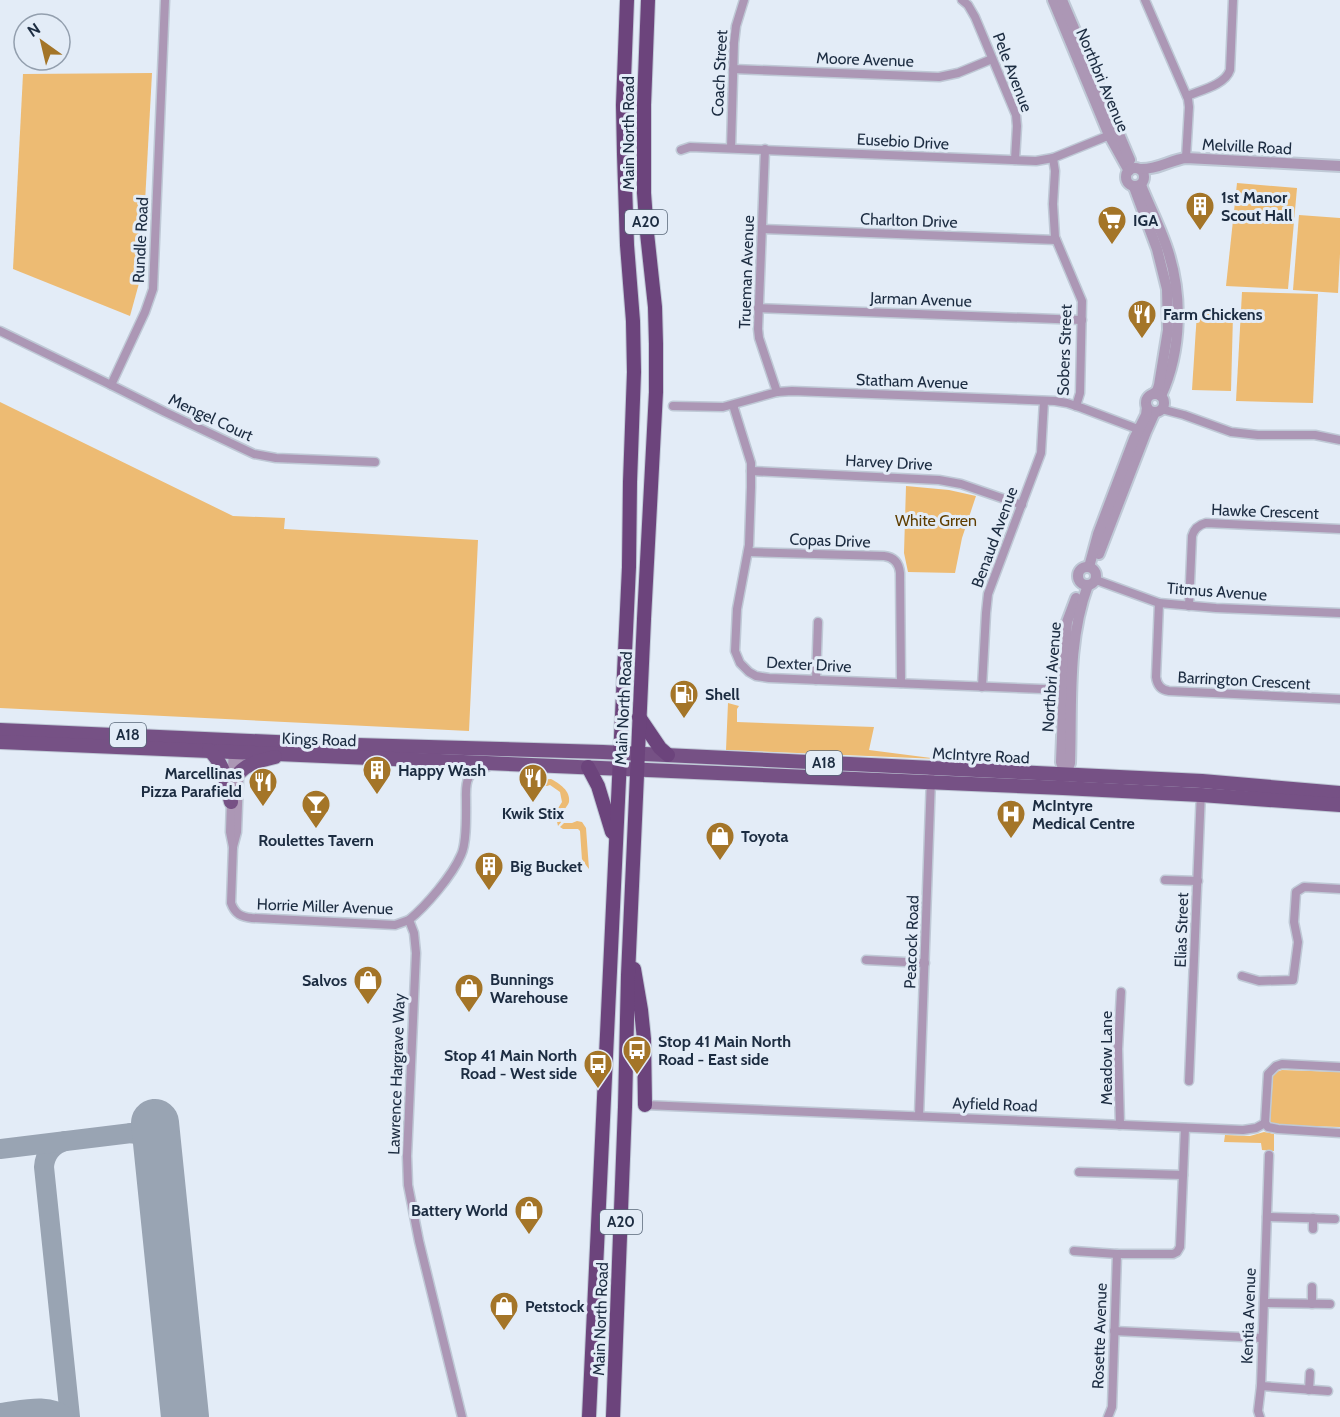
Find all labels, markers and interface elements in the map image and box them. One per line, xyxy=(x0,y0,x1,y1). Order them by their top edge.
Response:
north arrow xyxy=(12,12,72,72)
text: N xyxy=(24,19,44,41)
street label: Northbri Avenue xyxy=(1072,26,1133,135)
street label: Coach Street xyxy=(708,29,731,117)
street label: Pele Avenue xyxy=(989,30,1036,114)
street label: Moore Avenue xyxy=(816,48,914,71)
street label: Main North Road xyxy=(619,76,638,190)
street label: Eusebio Drive xyxy=(856,130,950,153)
street label: Melville Road xyxy=(1202,135,1292,158)
place label: 1st Manor Scout Hall xyxy=(1221,188,1292,225)
building icon: 1st Manor Scout Hall xyxy=(1184,190,1216,232)
street label: Rundle Road xyxy=(129,197,152,283)
supermarket icon: IGA xyxy=(1096,204,1128,246)
street label: Charlton Drive xyxy=(860,209,958,232)
road number: A20 xyxy=(625,210,667,234)
place label: IGA xyxy=(1133,211,1158,230)
street label: Trueman Avenue xyxy=(735,215,758,329)
street label: Jarman Avenue xyxy=(869,288,972,311)
restaurant icon: Farm Chickens xyxy=(1126,298,1158,340)
street label: Sobers Street xyxy=(1053,303,1076,396)
place label: Farm Chickens xyxy=(1163,305,1263,324)
street label: Statham Avenue xyxy=(856,370,968,393)
street label: Mengel Court xyxy=(166,390,256,445)
street label: Harvey Drive xyxy=(845,451,933,474)
street label: Benaud Avenue xyxy=(967,484,1022,590)
street label: Hawke Crescent xyxy=(1211,500,1320,523)
park label: White Grren xyxy=(895,511,977,530)
street label: Copas Drive xyxy=(789,530,871,551)
street label: Titmus Avenue xyxy=(1166,579,1268,604)
street label: Northbri Avenue xyxy=(1038,621,1065,733)
street label: Main North Road xyxy=(611,651,636,765)
street label: Dexter Drive xyxy=(766,653,852,676)
street label: Barrington Crescent xyxy=(1177,668,1312,694)
fuel station icon: Shell xyxy=(668,678,700,720)
place label: Shell xyxy=(705,685,740,704)
road number: A18 xyxy=(110,723,146,747)
street label: Kings Road xyxy=(281,729,357,750)
street label: McIntyre Road xyxy=(932,743,1030,768)
road number: A18 xyxy=(806,751,842,775)
building icon: Happy Wash xyxy=(361,754,393,796)
place label: Happy Wash xyxy=(398,761,486,780)
restaurant icon: Kwik Stix xyxy=(517,762,549,804)
place label: Marcellinas Pizza Parafield xyxy=(141,764,242,801)
restaurant icon: Marcellinas Pizza Parafield xyxy=(247,766,279,808)
bar icon: Roulettes Tavern xyxy=(300,788,332,830)
place label: McIntyre Medical Centre xyxy=(1032,796,1135,833)
hospital icon: McIntyre Medical Centre xyxy=(995,798,1027,840)
place label: Kwik Stix xyxy=(502,804,564,823)
shop icon: Toyota xyxy=(704,820,736,862)
place label: Toyota xyxy=(741,827,789,846)
place label: Roulettes Tavern xyxy=(258,831,374,850)
building icon: Big Bucket xyxy=(473,850,505,892)
place label: Big Bucket xyxy=(510,857,583,876)
street label: Elias Street xyxy=(1171,892,1192,968)
street label: Horrie Miller Avenue xyxy=(256,895,393,918)
street label: Peacock Road xyxy=(900,895,923,989)
shop icon: Salvos xyxy=(352,964,384,1006)
place label: Bunnings Warehouse xyxy=(490,970,568,1007)
place label: Salvos xyxy=(302,971,347,990)
shop icon: Bunnings Warehouse xyxy=(453,972,485,1014)
street label: Lawrence Hargrave Way xyxy=(384,993,409,1155)
street label: Meadow Lane xyxy=(1097,1011,1116,1105)
place label: Stop 41 Main North Road - East side xyxy=(658,1032,791,1069)
bus stop icon: Stop 41 Main North Road - East side xyxy=(621,1034,653,1076)
place label: Stop 41 Main North Road - West side xyxy=(444,1046,577,1083)
bus stop icon: Stop 41 Main North Road - West side xyxy=(582,1048,614,1090)
street label: Ayfield Road xyxy=(952,1094,1038,1115)
shop icon: Battery World xyxy=(513,1194,545,1236)
place label: Battery World xyxy=(411,1201,508,1220)
road number: A20 xyxy=(600,1210,642,1234)
street label: Main North Road xyxy=(589,1262,612,1376)
street label: Kentia Avenue xyxy=(1237,1268,1260,1364)
street label: Rosette Avenue xyxy=(1088,1283,1111,1389)
shop icon: Petstock xyxy=(488,1290,520,1332)
place label: Petstock xyxy=(525,1297,585,1316)

